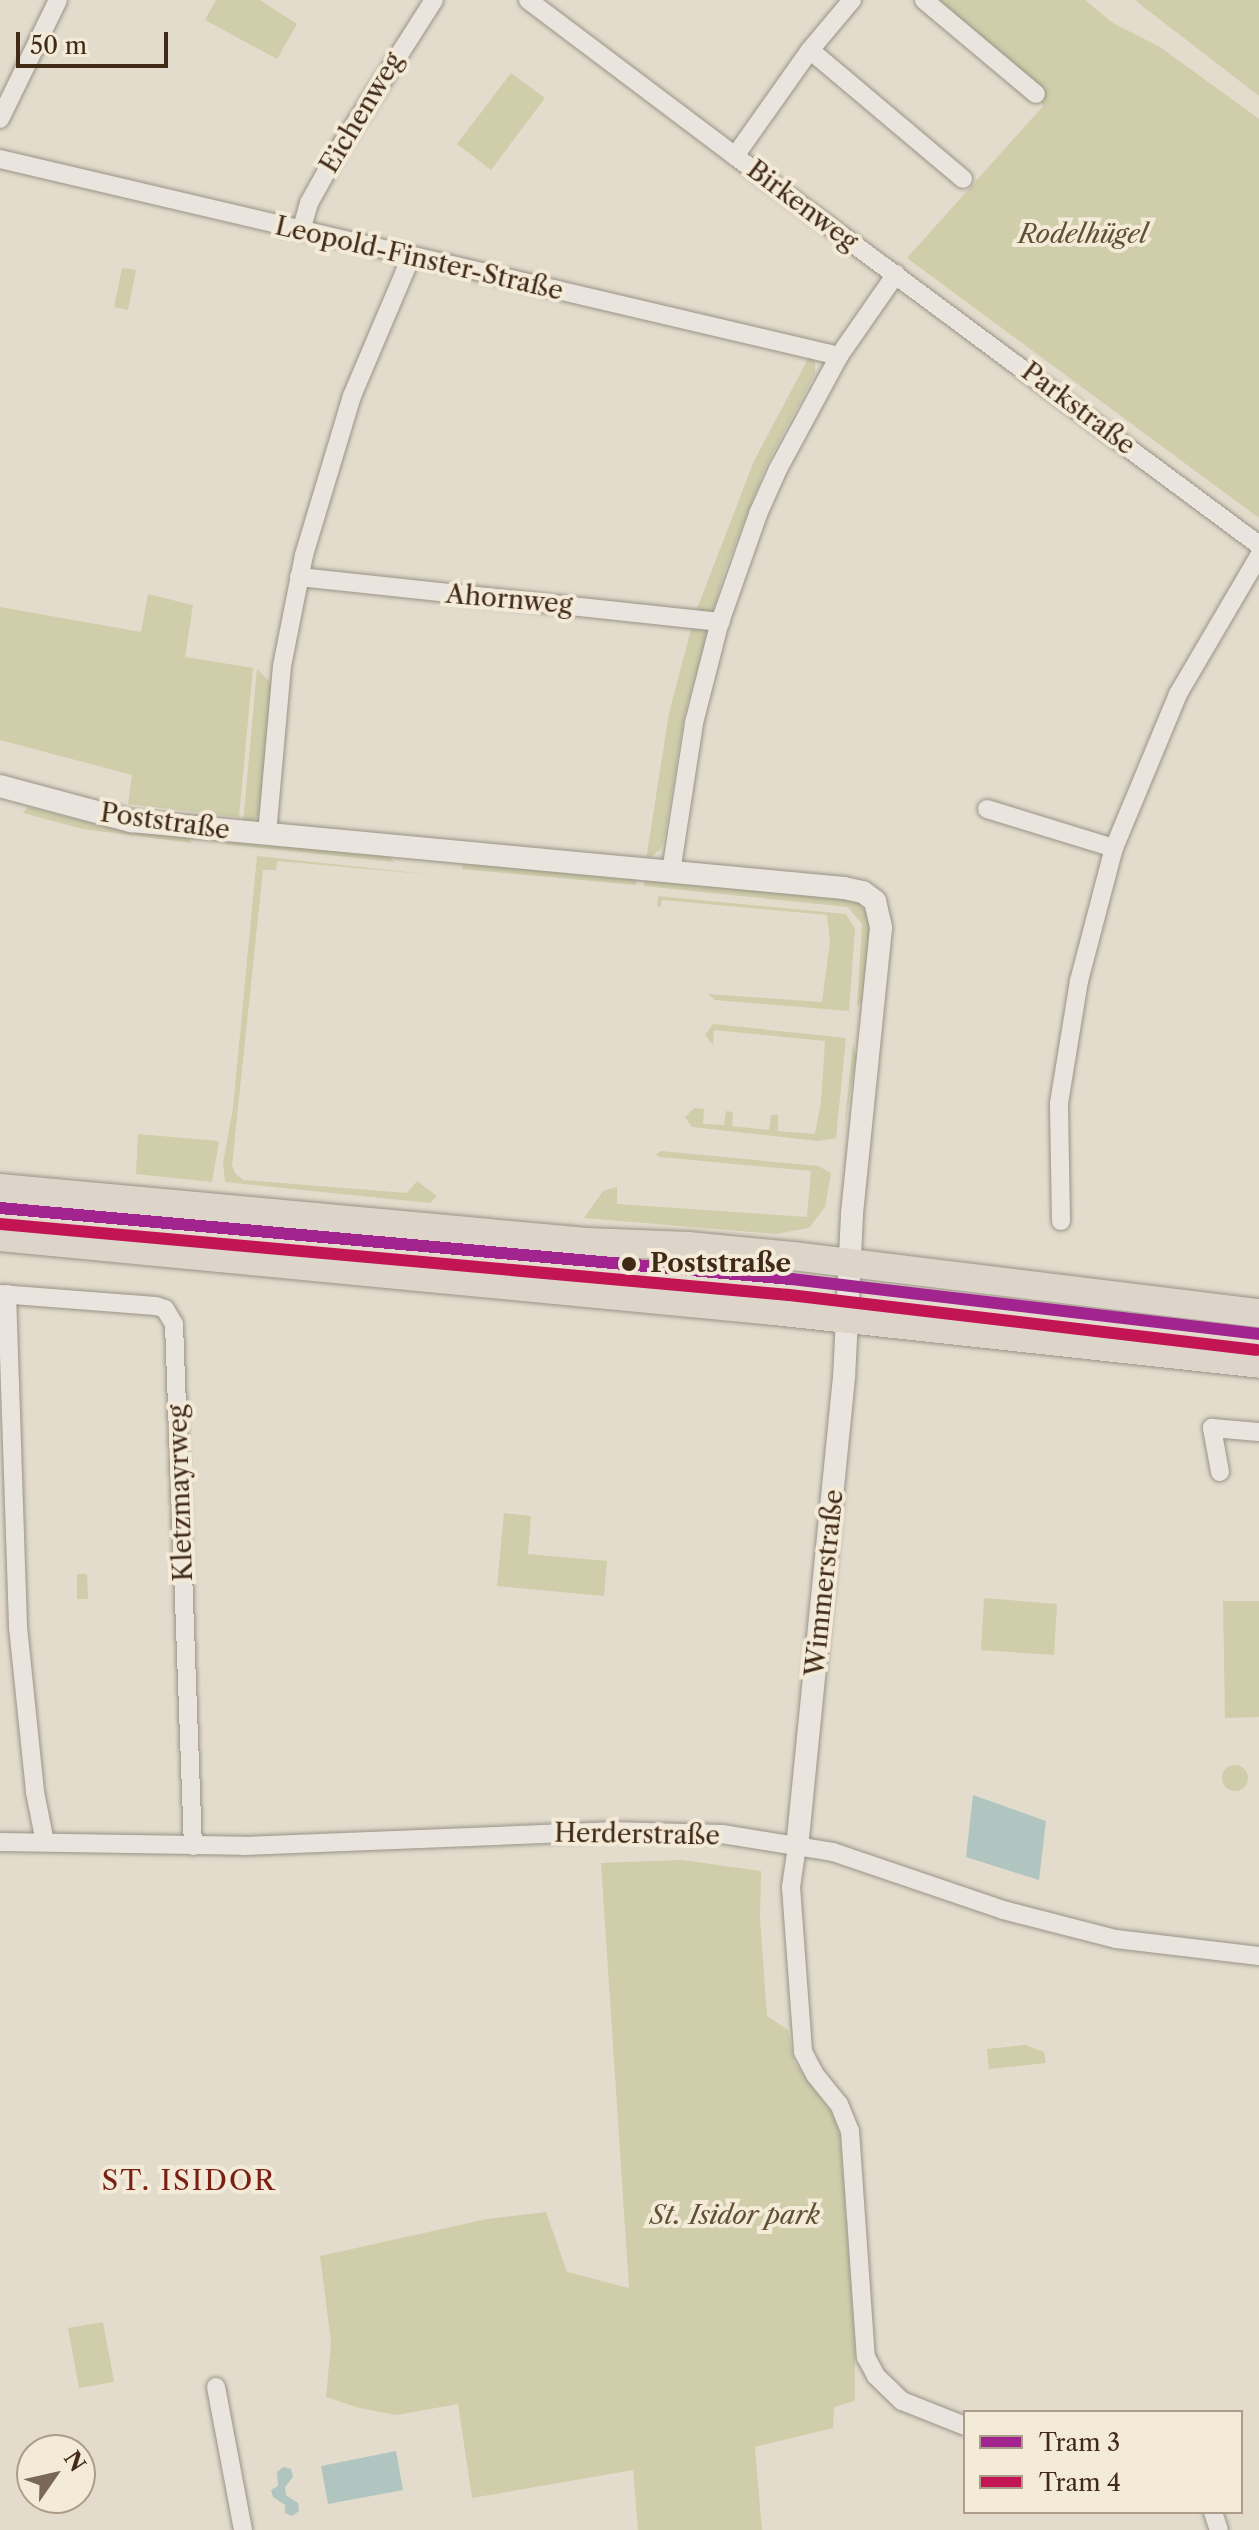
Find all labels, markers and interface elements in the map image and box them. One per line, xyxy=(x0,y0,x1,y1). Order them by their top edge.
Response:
scale bar xyxy=(20,16,172,66)
text: 50 m xyxy=(30,31,87,60)
street label: Eichenweg xyxy=(314,47,410,179)
street label: Birkenweg xyxy=(741,154,863,258)
street label: Leopold-Finster-Straße xyxy=(272,211,566,307)
park label: Rodelhügel xyxy=(1018,219,1148,251)
street label: Parkstraße xyxy=(1015,356,1141,462)
street label: Ahornweg xyxy=(444,579,574,621)
street label: Poststraße xyxy=(98,797,232,847)
place label: Poststraße xyxy=(650,1248,791,1280)
marker: Poststraße xyxy=(615,1250,643,1278)
street label: Kletzmayrweg xyxy=(162,1404,200,1582)
street label: Wimmerstraße xyxy=(800,1488,850,1678)
street label: Herderstraße xyxy=(554,1818,720,1852)
district label: ST. ISIDOR xyxy=(101,2163,277,2197)
park label: St. Isidor park xyxy=(650,2200,820,2232)
legend xyxy=(963,2410,1243,2514)
text: Tram 3 xyxy=(1039,2428,1120,2457)
north arrow xyxy=(16,2434,96,2514)
text: N xyxy=(58,2446,91,2477)
text: Tram 4 xyxy=(1039,2468,1121,2497)

